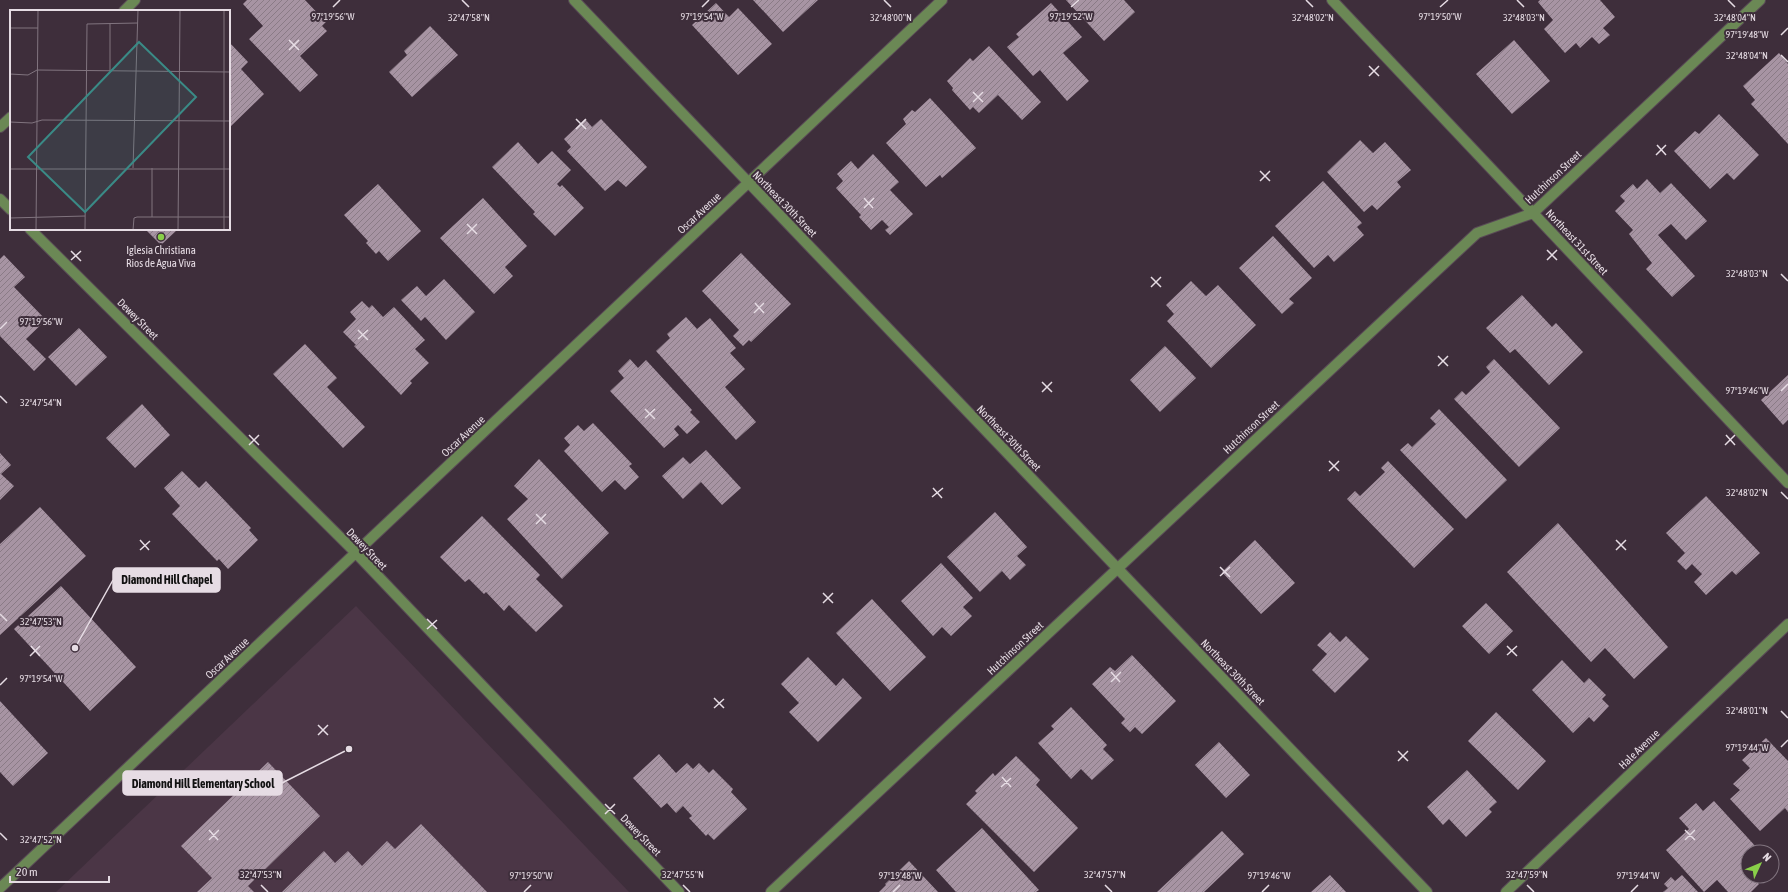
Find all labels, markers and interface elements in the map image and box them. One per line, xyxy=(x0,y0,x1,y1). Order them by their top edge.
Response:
inset map xyxy=(10,10,230,230)
text: 97°19'56"W xyxy=(311,11,355,22)
text: 97°19'54"W xyxy=(680,11,724,22)
text: 97°19'52"W xyxy=(1049,11,1093,22)
text: 97°19'50"W xyxy=(1418,11,1462,22)
text: 32°47'58"N xyxy=(448,12,490,23)
text: 32°48'00"N xyxy=(870,12,912,23)
text: 32°48'02"N xyxy=(1292,12,1334,23)
text: 32°48'03"N xyxy=(1503,12,1545,23)
text: 32°48'04"N xyxy=(1714,12,1756,23)
text: 97°19'48"W xyxy=(1725,29,1769,40)
text: 32°48'04"N xyxy=(1726,50,1768,61)
street label: Hutchinson Street xyxy=(1523,148,1583,206)
street label: Northeast 30th Street xyxy=(751,169,819,239)
street label: Oscar Avenue xyxy=(675,190,723,236)
street label: Northeast 31st Street xyxy=(1544,207,1610,277)
marker: Iglesia Christiana Rios de Agua Viva xyxy=(156,232,166,242)
place label: Iglesia Christiana Rios de Agua Viva xyxy=(126,244,196,269)
text: 32°48'03"N xyxy=(1726,268,1768,279)
street label: Dewey Street xyxy=(115,296,161,342)
text: 97°19'56"W xyxy=(19,316,63,327)
text: 97°19'46"W xyxy=(1725,385,1769,396)
text: 32°47'54"N xyxy=(20,397,62,408)
street label: Hutchinson Street xyxy=(1221,398,1281,456)
street label: Northeast 30th Street xyxy=(975,403,1043,473)
street label: Oscar Avenue xyxy=(439,413,487,459)
text: 32°48'02"N xyxy=(1726,487,1768,498)
street label: Dewey Street xyxy=(344,526,390,572)
callout: Diamond Hill Chapel xyxy=(113,568,220,592)
text: Diamond Hill Chapel xyxy=(121,573,213,587)
text: 32°47'53"N xyxy=(20,616,62,627)
street label: Hutchinson Street xyxy=(985,619,1045,677)
street label: Oscar Avenue xyxy=(203,635,251,681)
street label: Northeast 30th Street xyxy=(1199,637,1267,707)
text: 97°19'54"W xyxy=(19,673,63,684)
text: 32°48'01"N xyxy=(1726,705,1768,716)
street label: Hale Avenue xyxy=(1616,727,1662,771)
text: 97°19'44"W xyxy=(1725,742,1769,753)
callout: Diamond Hill Elementary School xyxy=(123,771,282,795)
text: Diamond Hill Elementary School xyxy=(132,777,275,791)
street label: Dewey Street xyxy=(618,812,664,858)
text: 32°47'52"N xyxy=(20,834,62,845)
north arrow xyxy=(1740,844,1780,884)
text: N xyxy=(1761,851,1774,864)
scale bar xyxy=(10,858,109,884)
text: 20 m xyxy=(16,865,38,879)
text: 32°47'53"N xyxy=(240,869,282,880)
text: 32°47'55"N xyxy=(662,869,704,880)
text: 32°47'57"N xyxy=(1084,869,1126,880)
text: 32°47'59"N xyxy=(1506,869,1548,880)
text: 97°19'50"W xyxy=(509,870,553,881)
text: 97°19'48"W xyxy=(878,870,922,881)
text: 97°19'46"W xyxy=(1247,870,1291,881)
text: 97°19'44"W xyxy=(1616,870,1660,881)

